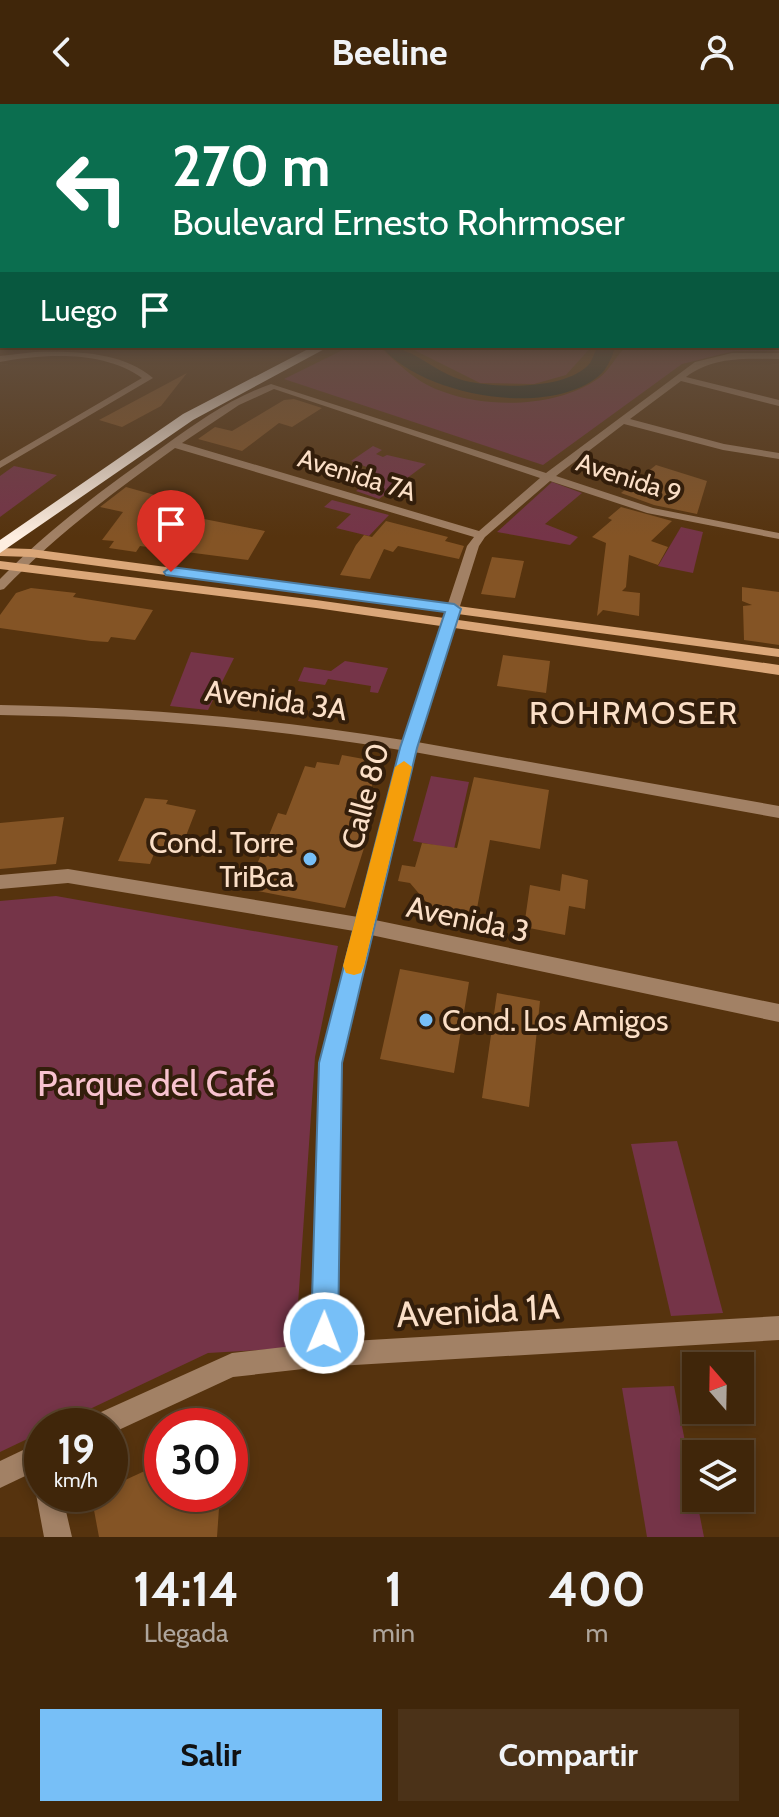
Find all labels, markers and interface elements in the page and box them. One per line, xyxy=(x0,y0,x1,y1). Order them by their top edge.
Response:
icon: back xyxy=(40,30,84,74)
text: Beeline xyxy=(331,30,448,74)
icon: person xyxy=(695,30,739,74)
text: 270 m xyxy=(172,132,330,200)
icon: left xyxy=(40,136,144,240)
text: Boulevard Ernesto Rohrmoser xyxy=(172,200,625,244)
icon: arrive xyxy=(133,288,177,332)
text: Luego xyxy=(40,292,117,329)
street label: Avenida 7A xyxy=(294,442,420,508)
street label: Avenida 9 xyxy=(572,446,686,510)
pin xyxy=(137,490,205,572)
icon: arrive xyxy=(149,502,193,546)
street label: Avenida 3A xyxy=(203,672,350,728)
district label: ROHRMOSER xyxy=(529,693,739,732)
street label: Calle 80 xyxy=(333,739,397,853)
place label: Cond. Torre TriBca xyxy=(149,824,295,895)
marker: Cond. Torre TriBca xyxy=(301,850,319,868)
street label: Avenida 3 xyxy=(403,888,533,950)
place label: Cond. Los Amigos xyxy=(442,1002,668,1039)
marker: Cond. Los Amigos xyxy=(417,1011,435,1029)
park label: Parque del Café xyxy=(37,1061,275,1105)
street label: Avenida 1A xyxy=(395,1284,561,1336)
position arrow xyxy=(282,1291,366,1375)
north arrow xyxy=(682,1352,754,1424)
map controls xyxy=(682,1352,754,1512)
speed limit sign: 30 xyxy=(144,1408,248,1512)
text: 19 xyxy=(57,1425,95,1474)
button: layers xyxy=(682,1440,754,1512)
text: km/h xyxy=(54,1468,98,1492)
text: 14:14 xyxy=(133,1560,239,1618)
text: 1 xyxy=(385,1560,402,1618)
text: 400 xyxy=(548,1560,646,1618)
text: Llegada xyxy=(144,1617,228,1649)
text: min xyxy=(372,1617,415,1649)
text: m xyxy=(586,1617,608,1649)
button: Salir xyxy=(40,1709,382,1801)
button: Compartir xyxy=(398,1709,739,1801)

